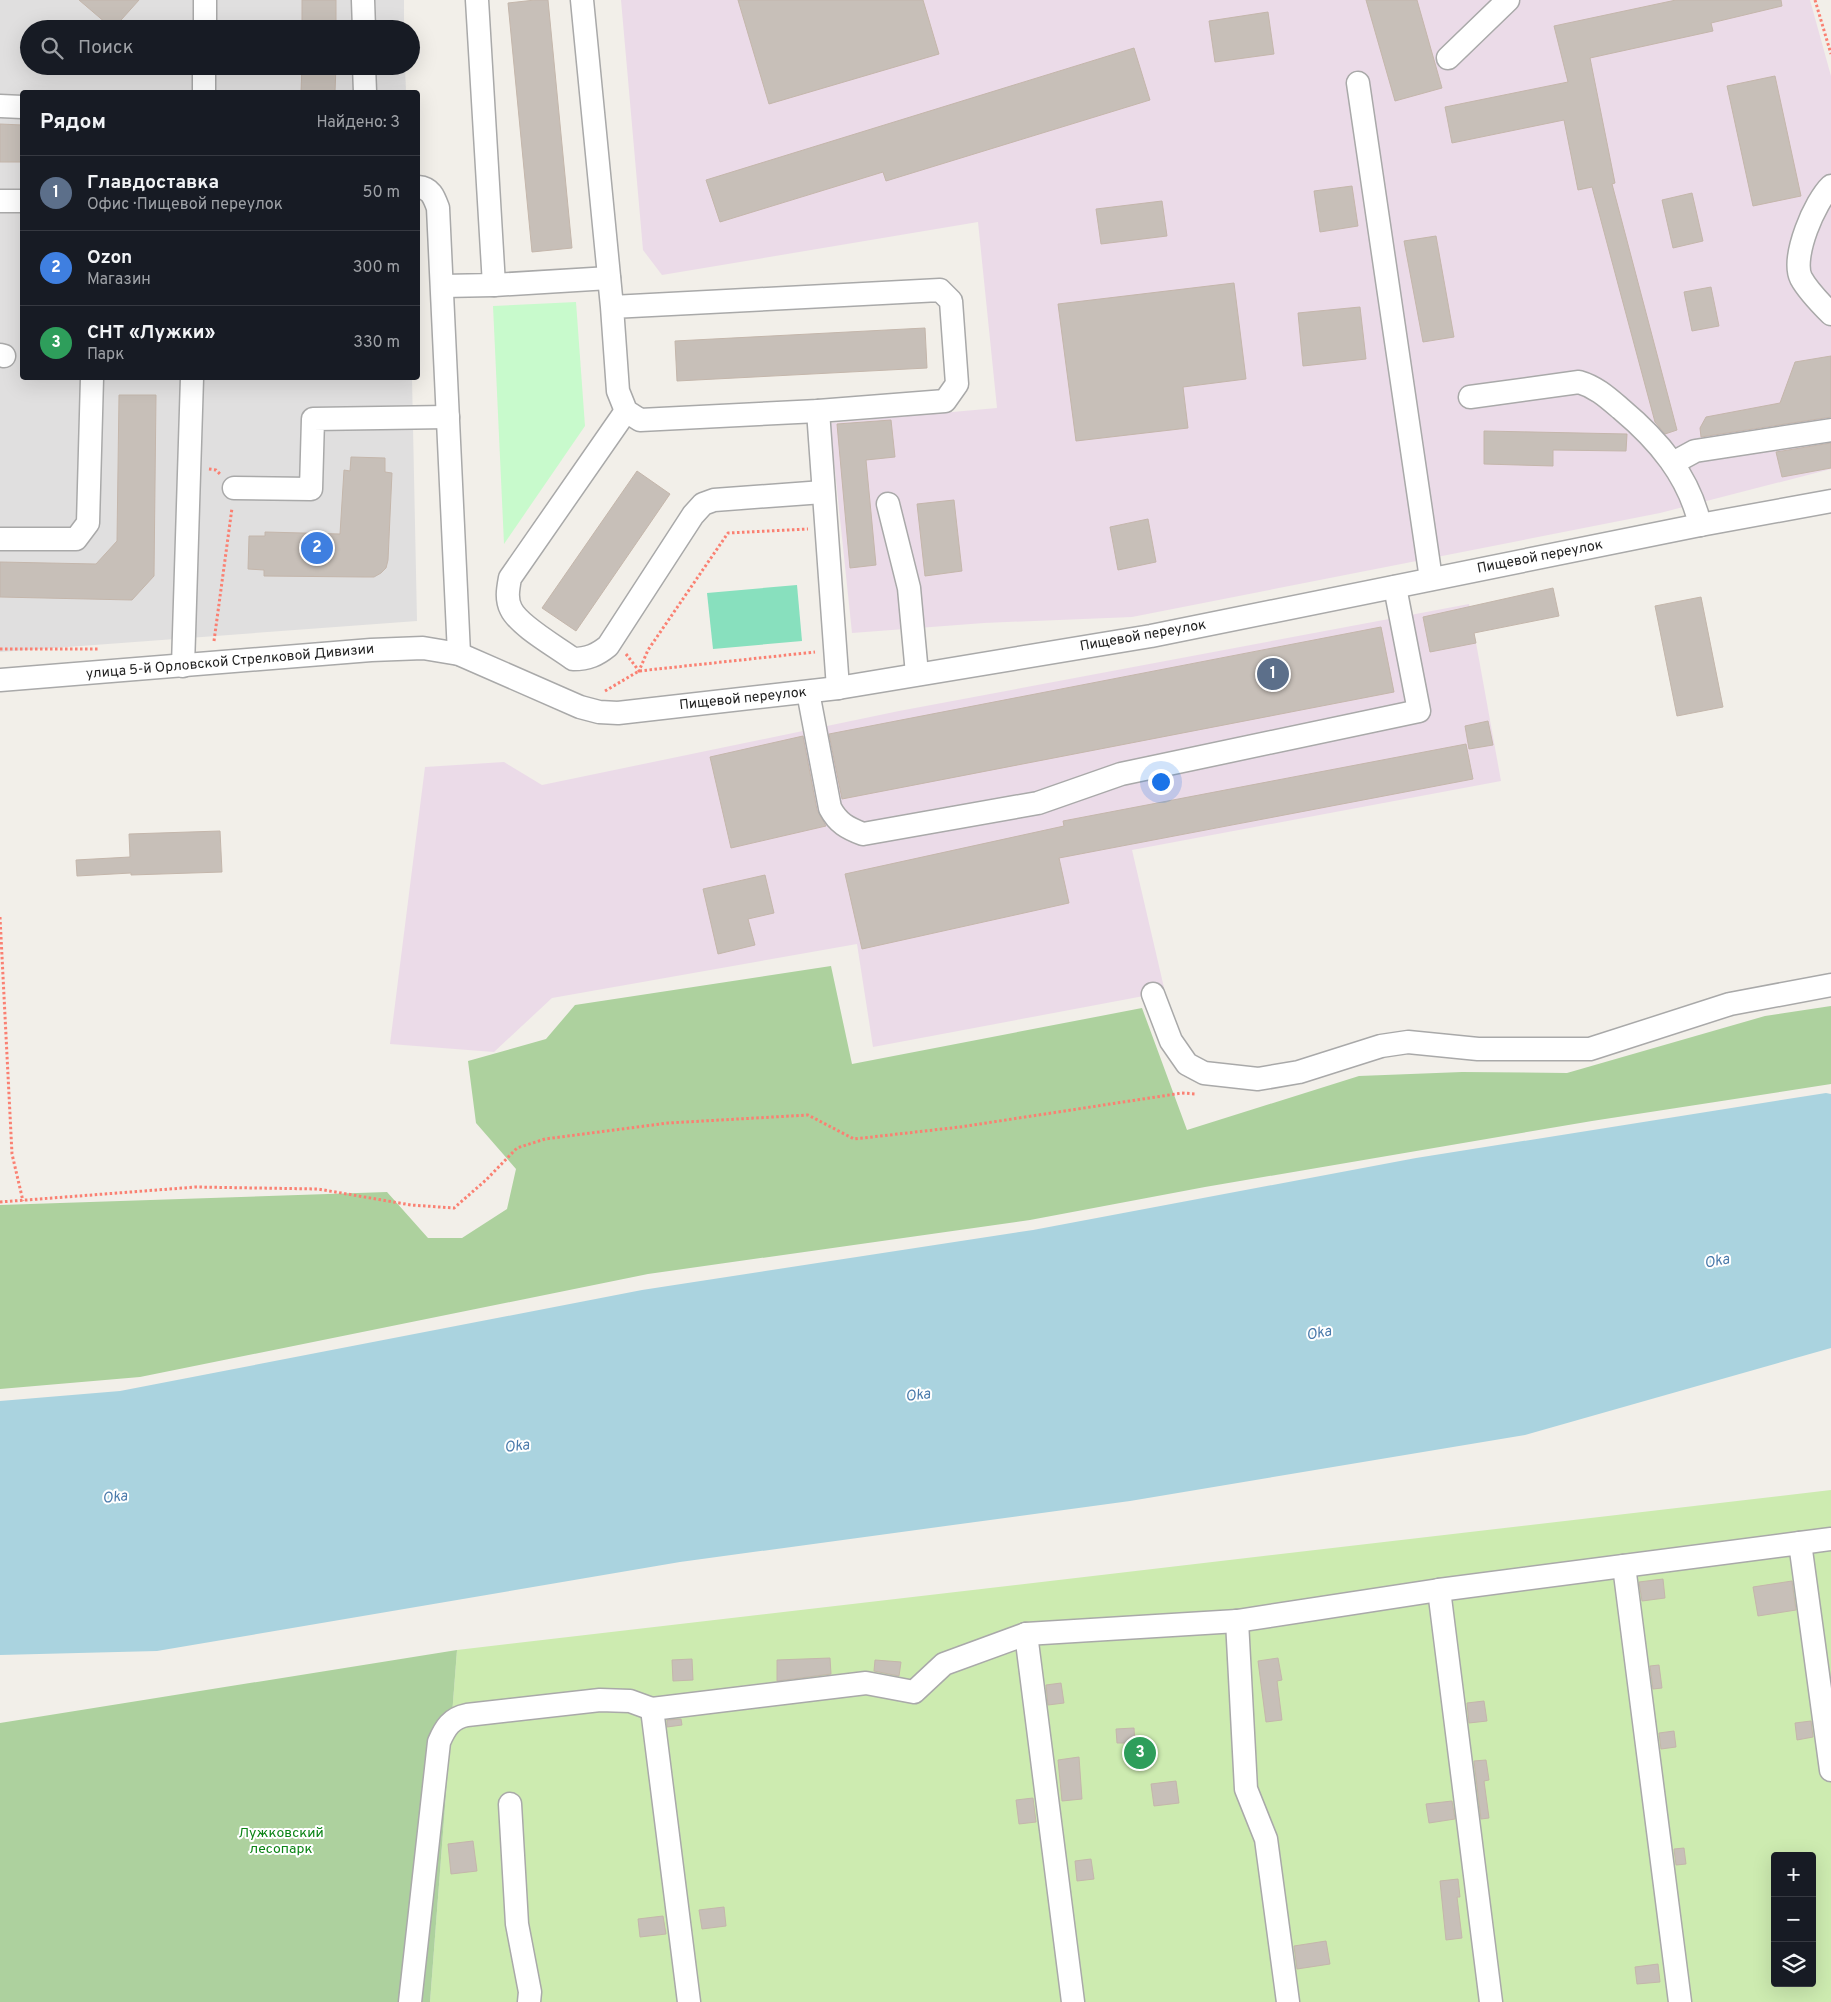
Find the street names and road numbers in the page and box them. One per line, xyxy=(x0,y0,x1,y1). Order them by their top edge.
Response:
street label: Пищевой переулок xyxy=(1476,536,1604,578)
street label: Пищевой переулок xyxy=(1079,617,1207,655)
street label: улица 5-й Орловской Стрелковой Дивизии xyxy=(85,641,375,683)
street label: Пищевой переулок xyxy=(679,684,807,714)

